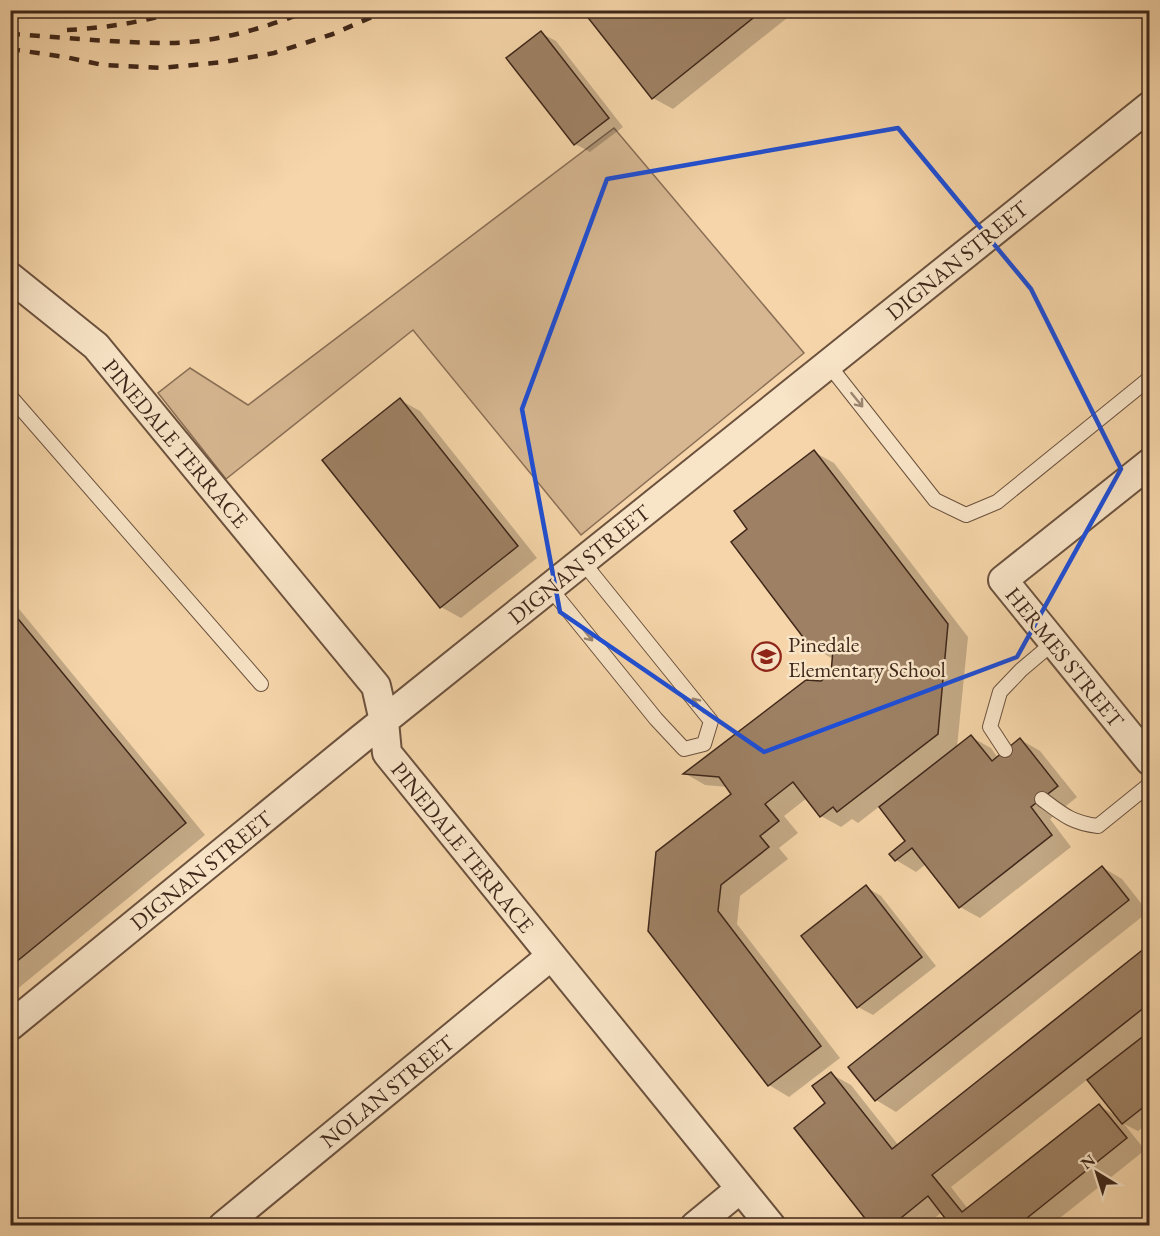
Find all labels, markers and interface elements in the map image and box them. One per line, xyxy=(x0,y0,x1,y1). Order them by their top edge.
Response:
street label: DIGNAN STREET xyxy=(880,194,1035,327)
street label: PINEDALE TERRACE xyxy=(96,353,255,534)
one-way arrow xyxy=(851,392,864,408)
street label: DIGNAN STREET xyxy=(502,498,657,631)
street label: HERMES STREET xyxy=(999,581,1130,734)
one-way arrow xyxy=(580,626,593,642)
place label: Pinedale Elementary School xyxy=(788,630,946,684)
school or university icon: Pinedale Elementary School xyxy=(751,641,783,673)
one-way arrow xyxy=(692,697,705,713)
street label: PINEDALE TERRACE xyxy=(385,756,541,939)
street label: DIGNAN STREET xyxy=(124,804,279,937)
street label: NOLAN STREET xyxy=(314,1028,460,1154)
north arrow xyxy=(1067,1143,1127,1203)
text: N xyxy=(1077,1149,1100,1174)

